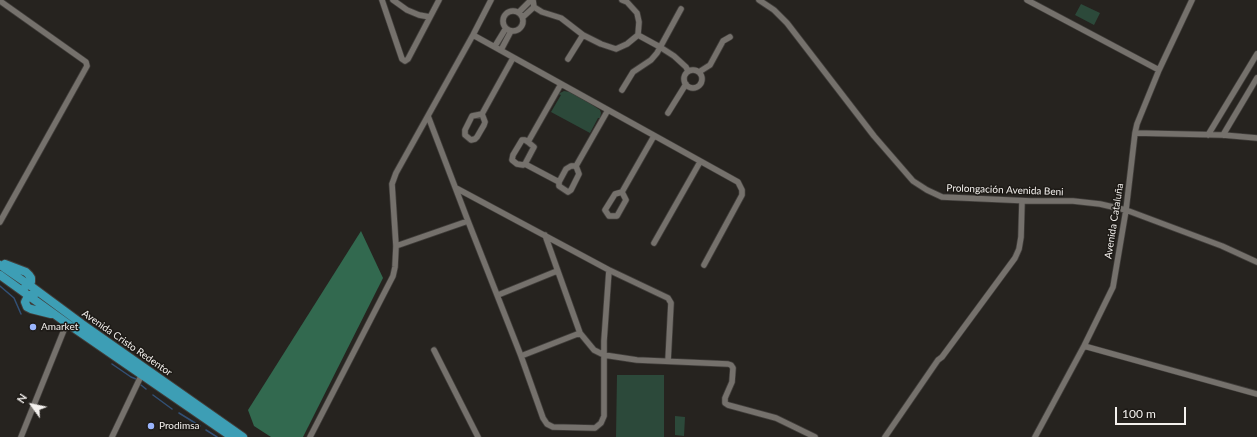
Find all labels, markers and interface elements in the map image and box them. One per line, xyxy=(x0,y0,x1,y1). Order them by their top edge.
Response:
street label: Prolongación Avenida Beni xyxy=(946,182,1064,198)
street label: Avenida Cataluña xyxy=(1102,182,1126,260)
street label: Avenida Cristo Redentor xyxy=(80,307,174,379)
place label: Amarket xyxy=(41,321,78,333)
marker: Amarket xyxy=(28,322,38,332)
north arrow xyxy=(12,385,52,425)
text: N xyxy=(14,391,29,405)
scale bar xyxy=(1117,399,1188,425)
text: 100 m xyxy=(1122,406,1156,421)
place label: Prodimsa xyxy=(159,420,200,432)
marker: Prodimsa xyxy=(146,421,156,431)

